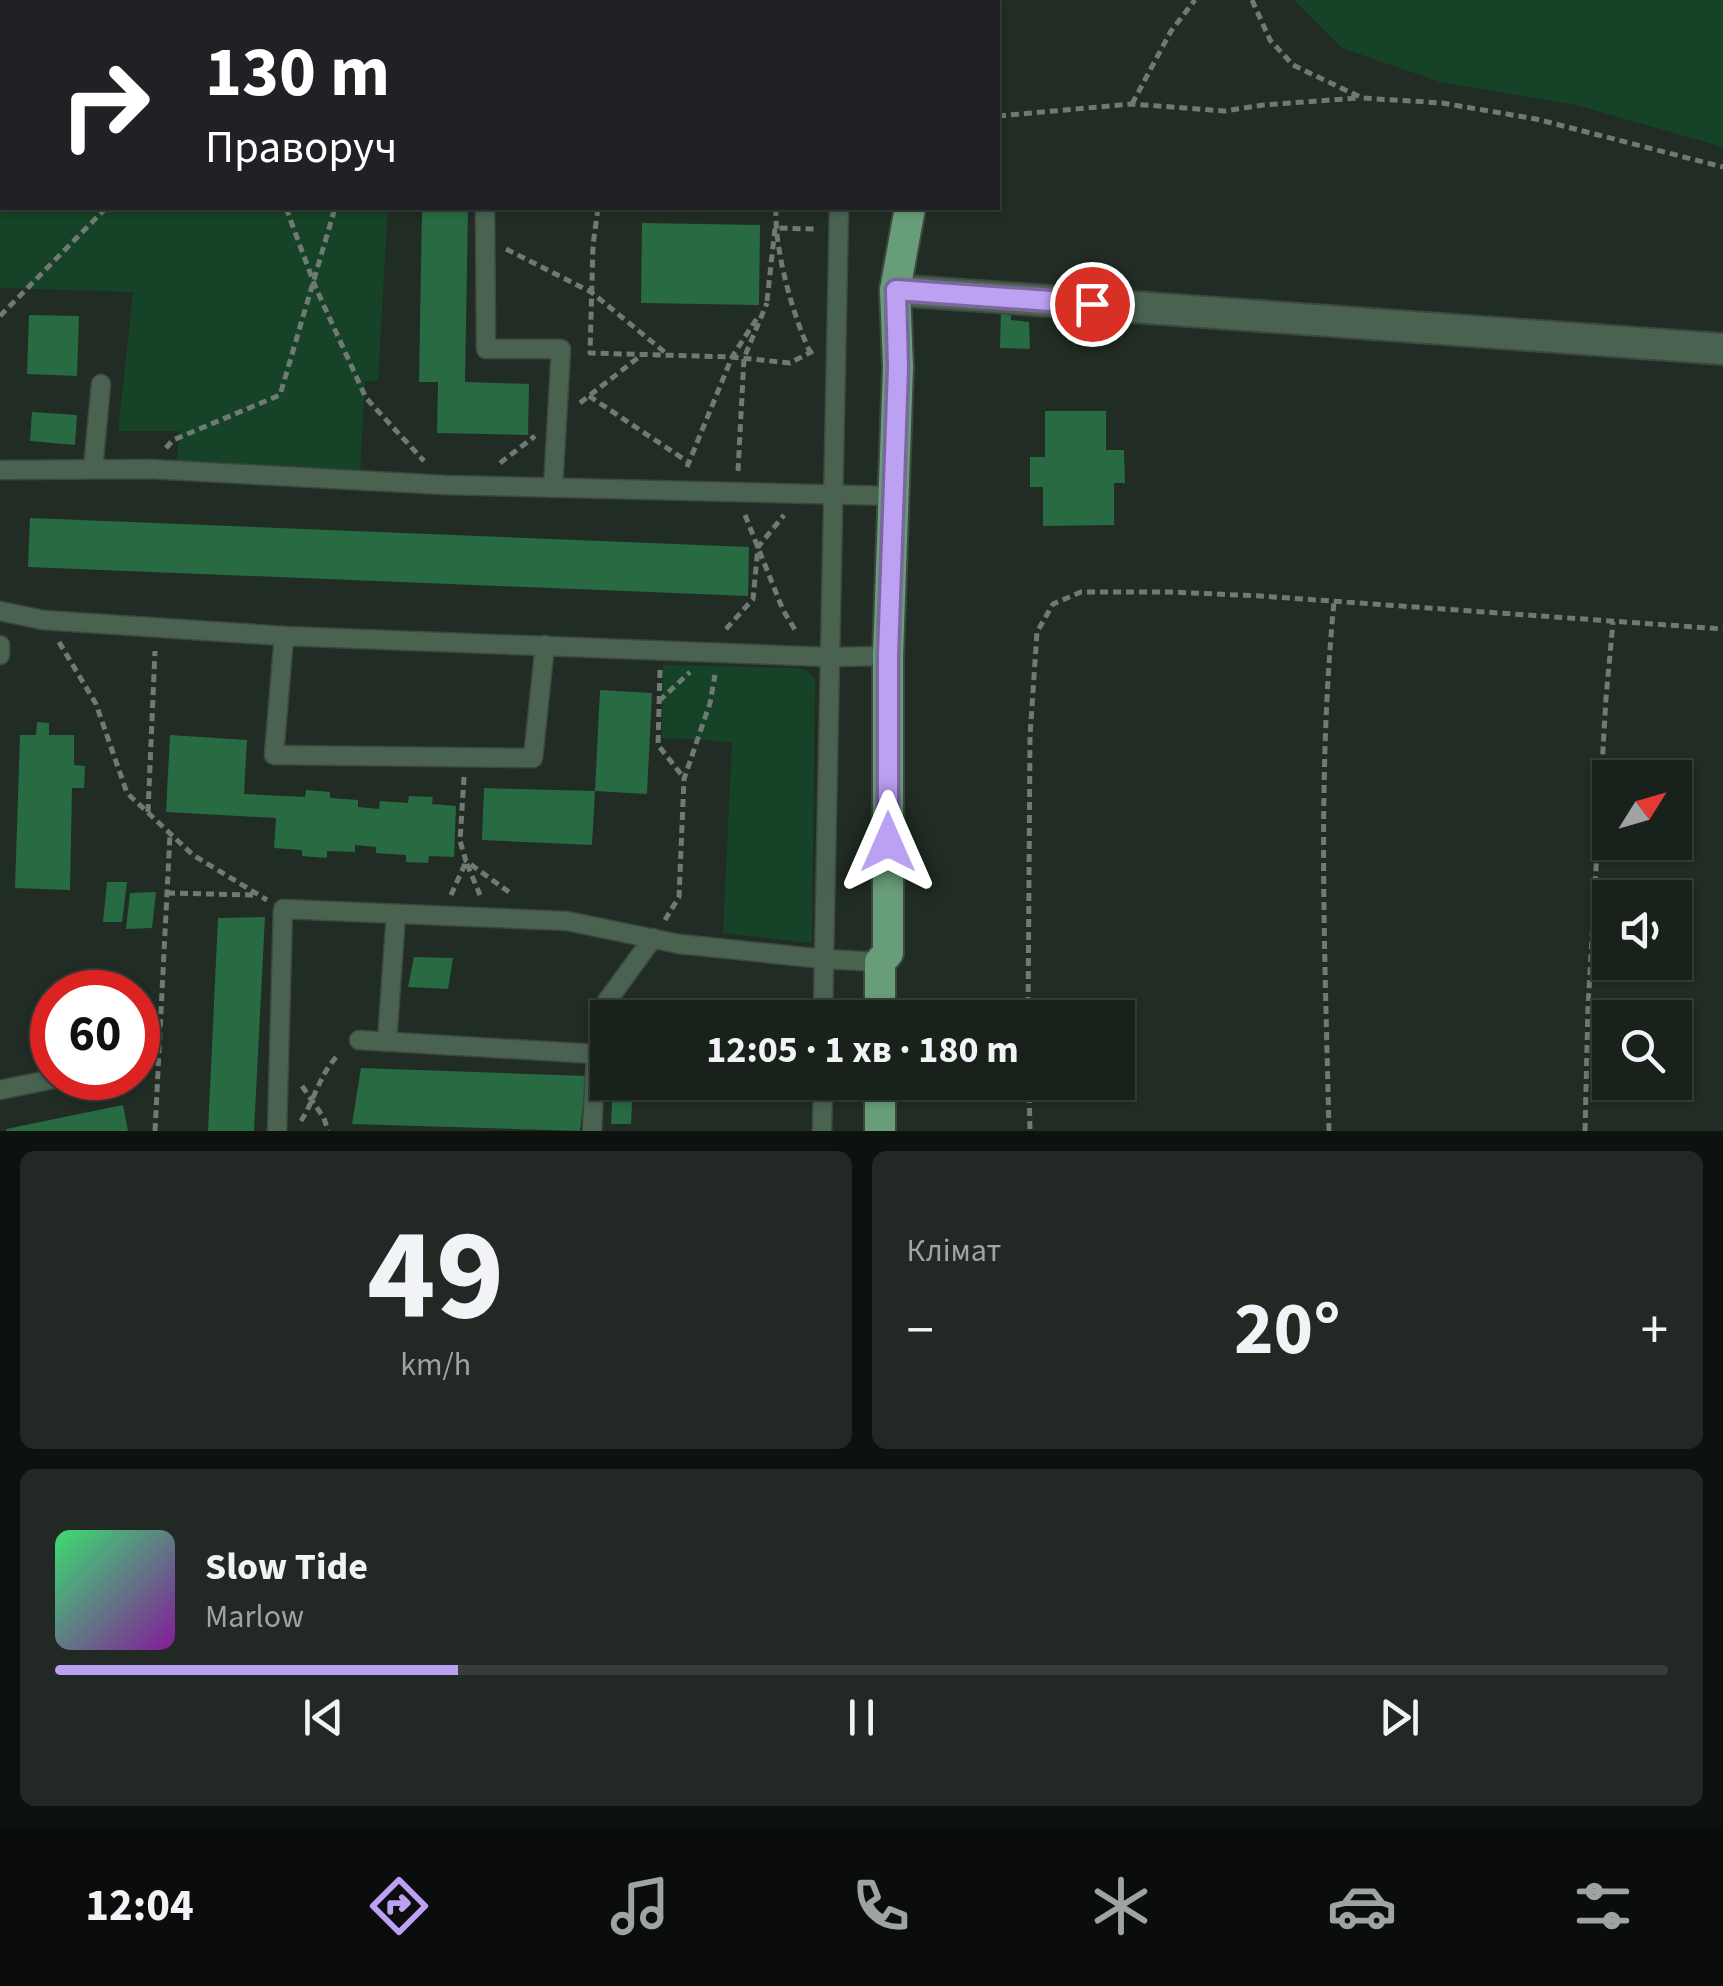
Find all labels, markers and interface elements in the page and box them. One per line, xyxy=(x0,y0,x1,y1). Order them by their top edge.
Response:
text: 130 m xyxy=(205,23,390,123)
icon: right xyxy=(40,40,170,170)
text: Праворуч xyxy=(205,116,397,180)
pin xyxy=(1050,262,1135,347)
icon: arrive xyxy=(1065,277,1120,332)
north arrow xyxy=(1592,760,1692,860)
map controls xyxy=(1592,760,1692,1100)
position arrow xyxy=(836,790,940,894)
button: sound xyxy=(1592,880,1692,980)
speed limit sign: 60 xyxy=(30,970,160,1100)
button: search xyxy=(1592,1000,1692,1100)
text: 12:05 · 1 хв · 180 m xyxy=(706,1023,1019,1077)
text: 49 xyxy=(367,1184,504,1369)
text: Клімат xyxy=(907,1228,1001,1274)
text: 20° xyxy=(1234,1276,1341,1383)
text: − xyxy=(907,1292,934,1370)
text: + xyxy=(1641,1292,1668,1370)
text: km/h xyxy=(400,1342,471,1388)
text: Slow Tide xyxy=(205,1540,368,1594)
text: Marlow xyxy=(205,1594,304,1640)
icon: previous xyxy=(296,1690,351,1745)
icon: pause xyxy=(834,1690,889,1745)
icon: next xyxy=(1372,1690,1427,1745)
icon: directions xyxy=(364,1871,434,1941)
icon: music xyxy=(605,1871,675,1941)
icon: phone xyxy=(846,1871,916,1941)
icon: climate xyxy=(1086,1871,1156,1941)
icon: car xyxy=(1327,1871,1397,1941)
icon: filters xyxy=(1568,1871,1638,1941)
text: 12:04 xyxy=(85,1874,194,1938)

